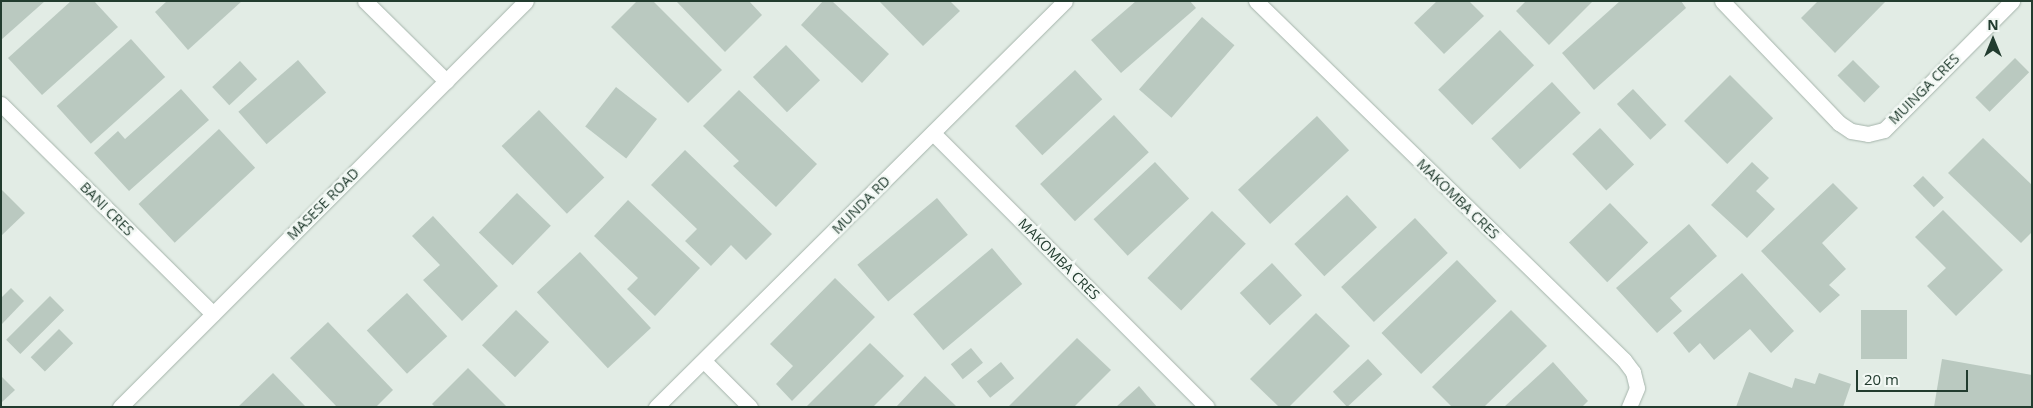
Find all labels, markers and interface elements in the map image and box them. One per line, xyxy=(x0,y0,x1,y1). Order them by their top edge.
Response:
north arrow xyxy=(1968,15,2018,65)
text: N xyxy=(1987,15,1999,34)
street label: MUINGA CRES xyxy=(1885,50,1963,128)
street label: MAKOMBA CRES xyxy=(1413,155,1503,243)
street label: MASESE ROAD xyxy=(284,165,362,243)
street label: MUNDA RD xyxy=(829,173,893,237)
street label: BANI CRES xyxy=(77,179,137,239)
street label: MAKOMBA CRES xyxy=(1015,215,1103,303)
scale bar xyxy=(1858,360,1970,392)
text: 20 m xyxy=(1864,369,1899,389)

